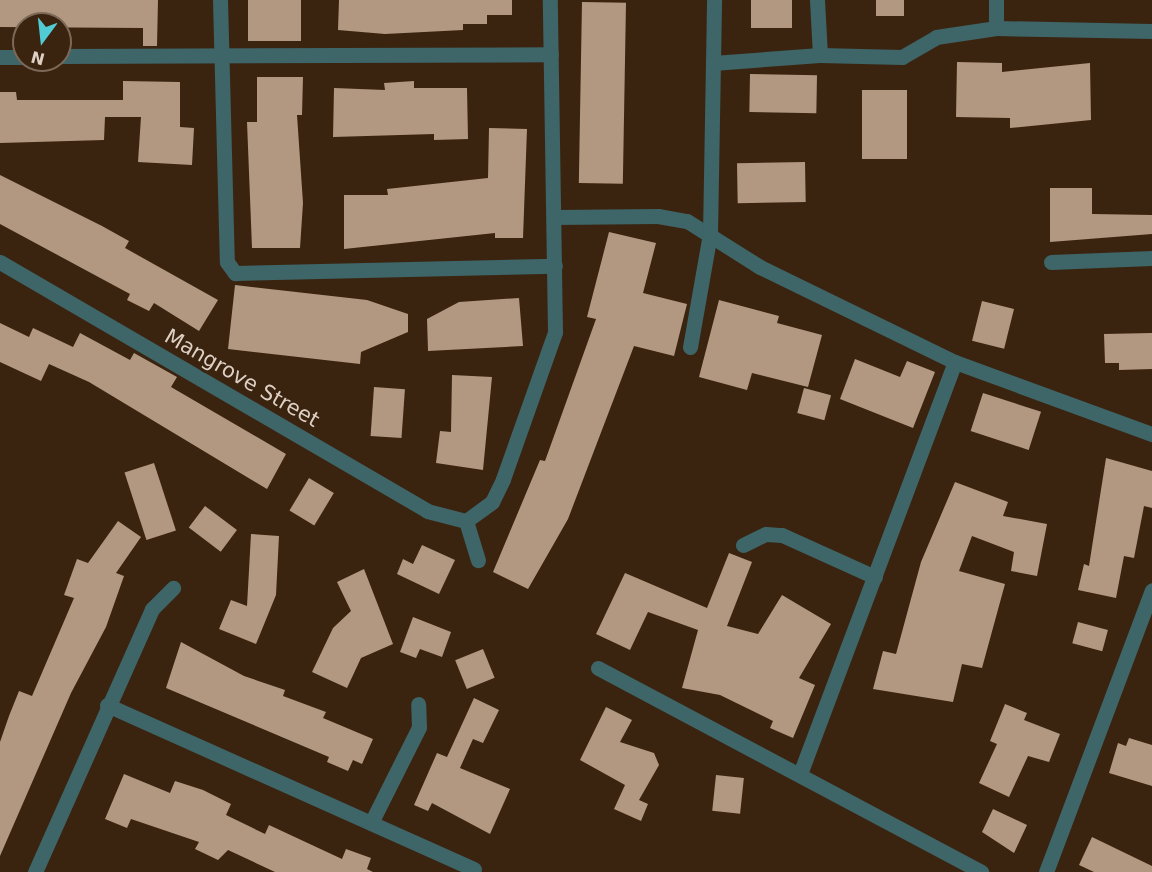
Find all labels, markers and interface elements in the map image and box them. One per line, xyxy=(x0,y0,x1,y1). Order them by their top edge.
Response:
north arrow xyxy=(12,12,72,72)
text: N xyxy=(29,47,47,69)
street label: Mangrove Street xyxy=(160,323,324,433)

